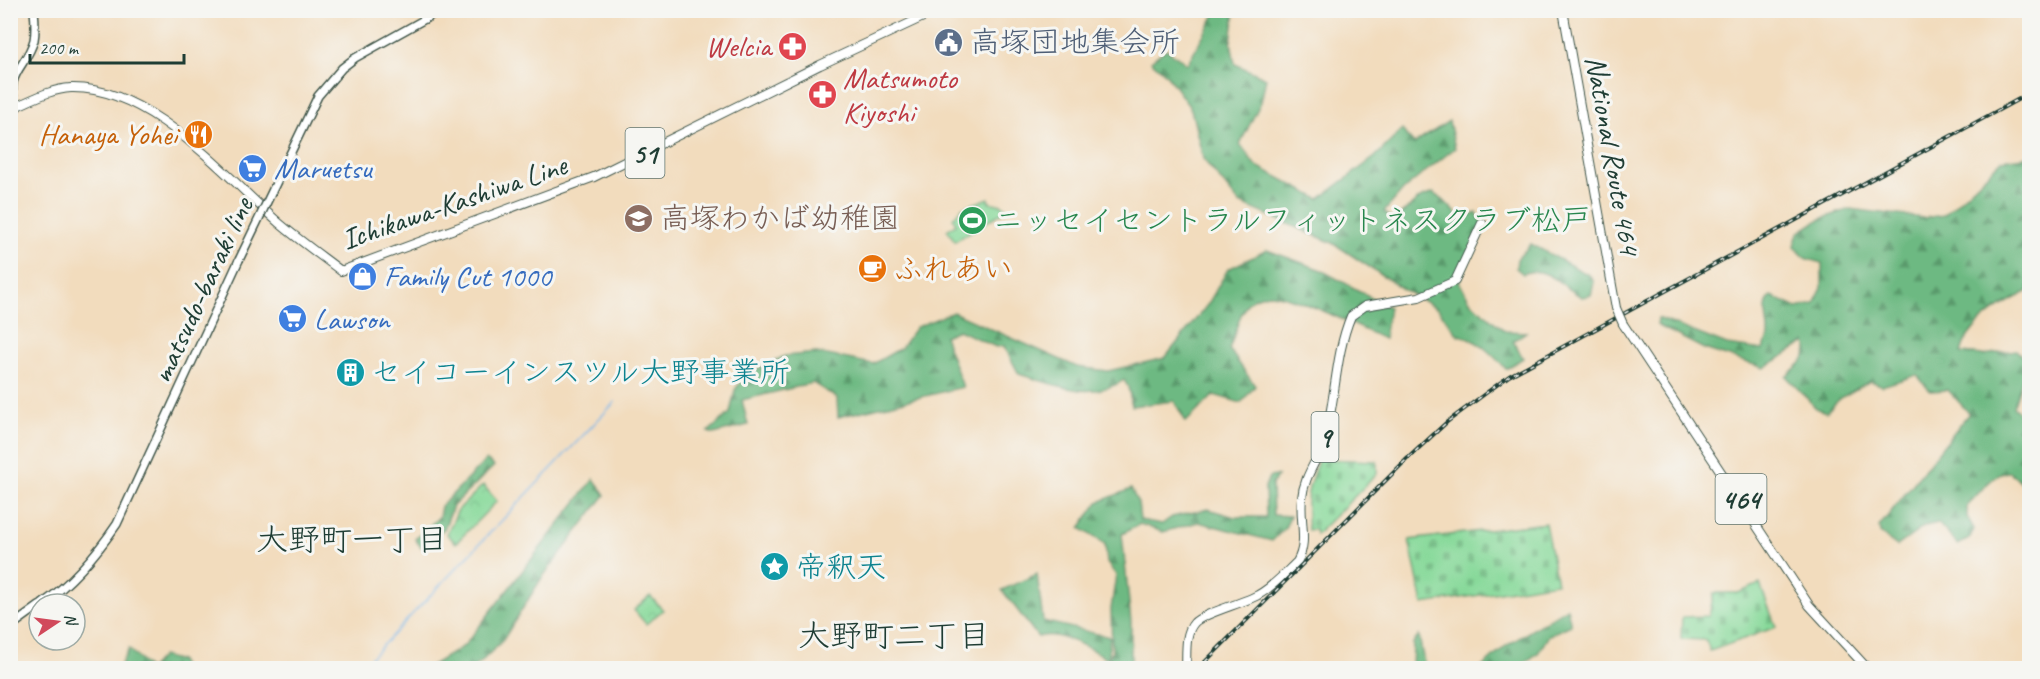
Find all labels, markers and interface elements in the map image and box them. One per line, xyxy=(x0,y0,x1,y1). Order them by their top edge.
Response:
place label: 高塚団地集会所 xyxy=(970,23,1180,61)
public building icon: 高塚団地集会所 xyxy=(933,26,965,58)
scale bar xyxy=(30,27,184,65)
place label: Welcia xyxy=(706,27,774,65)
pharmacy icon: Welcia xyxy=(776,30,808,62)
text: 200 m xyxy=(39,37,80,59)
street label: National Route 464 xyxy=(1577,53,1650,260)
place label: Matsumoto Kiyoshi xyxy=(843,59,958,131)
pharmacy icon: Matsumoto Kiyoshi xyxy=(806,79,838,111)
place label: Hanaya Yohei xyxy=(39,115,180,153)
restaurant icon: Hanaya Yohei xyxy=(182,118,214,150)
road number: 51 xyxy=(626,128,664,178)
street label: Ichikawa-Kashiwa Line xyxy=(336,145,574,258)
place label: Maruetsu xyxy=(274,149,374,187)
supermarket icon: Maruetsu xyxy=(237,152,269,184)
street label: matsudo-baraki line xyxy=(143,189,262,389)
place label: 高塚わかば幼稚園 xyxy=(660,199,900,237)
place label: ニッセイセントラルフィットネスクラブ松戸 xyxy=(993,201,1591,239)
school or university icon: 高塚わかば幼稚園 xyxy=(623,202,655,234)
sports icon: ニッセイセントラルフィットネスクラブ松戸 xyxy=(956,204,988,236)
place label: ふれあい xyxy=(893,250,1013,288)
cafe icon: ふれあい xyxy=(856,253,888,285)
place label: Family Cut 1000 xyxy=(384,257,554,295)
shop icon: Family Cut 1000 xyxy=(347,260,379,292)
place label: Lawson xyxy=(314,300,391,338)
supermarket icon: Lawson xyxy=(277,303,309,335)
place label: セイコーインスツル大野事業所 xyxy=(371,353,790,391)
building icon: セイコーインスツル大野事業所 xyxy=(334,356,366,388)
road number: 9 xyxy=(1312,412,1338,462)
road number: 464 xyxy=(1716,474,1766,524)
district label: 大野町一丁目 xyxy=(256,519,448,560)
place label: 帝釈天 xyxy=(796,548,886,586)
place icon: 帝釈天 xyxy=(759,551,791,583)
north arrow xyxy=(27,592,87,652)
text: N xyxy=(60,612,82,629)
district label: 大野町二丁目 xyxy=(798,615,990,656)

